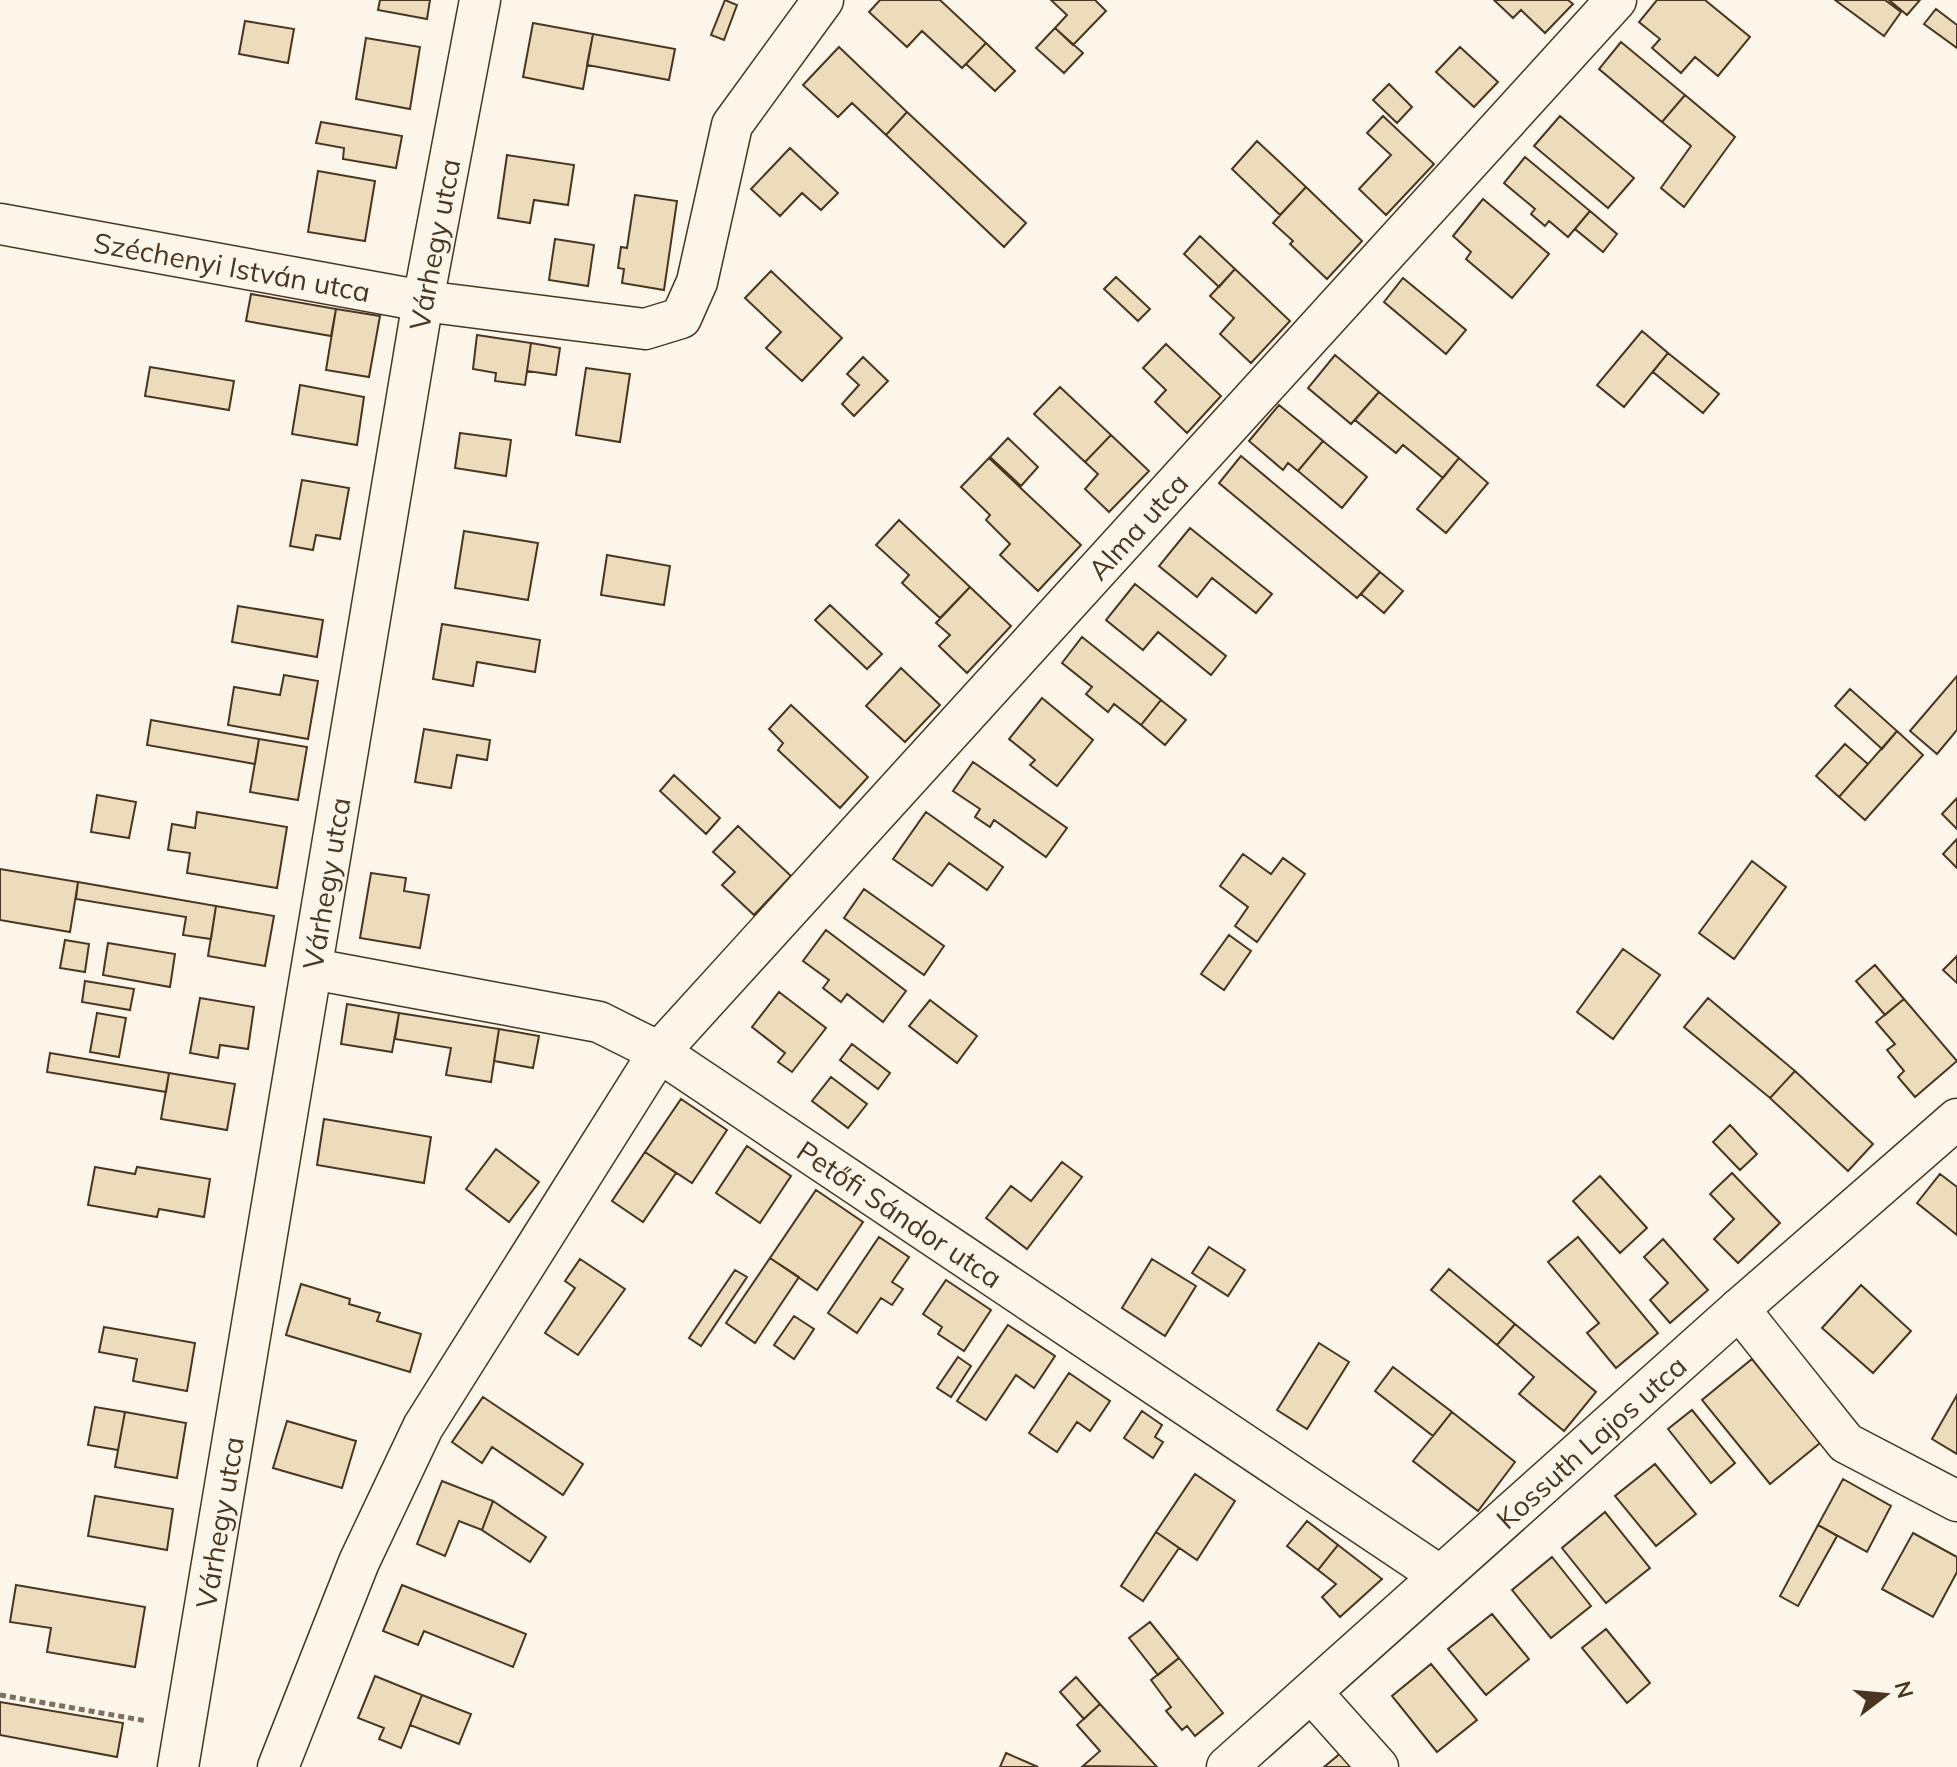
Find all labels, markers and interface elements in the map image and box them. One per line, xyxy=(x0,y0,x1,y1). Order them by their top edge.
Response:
street label: Várhegy utca xyxy=(401,156,467,333)
street label: Széchenyi István utca xyxy=(91,224,373,309)
street label: Alma utca xyxy=(1080,465,1195,587)
street label: Várhegy utca xyxy=(294,795,357,972)
street label: Petőfi Sándor utca xyxy=(791,1132,1009,1295)
street label: Kossuth Lajos utca xyxy=(1488,1348,1693,1536)
street label: Várhegy utca xyxy=(187,1434,250,1611)
north arrow xyxy=(1845,1655,1925,1735)
text: N xyxy=(1888,1678,1920,1701)

